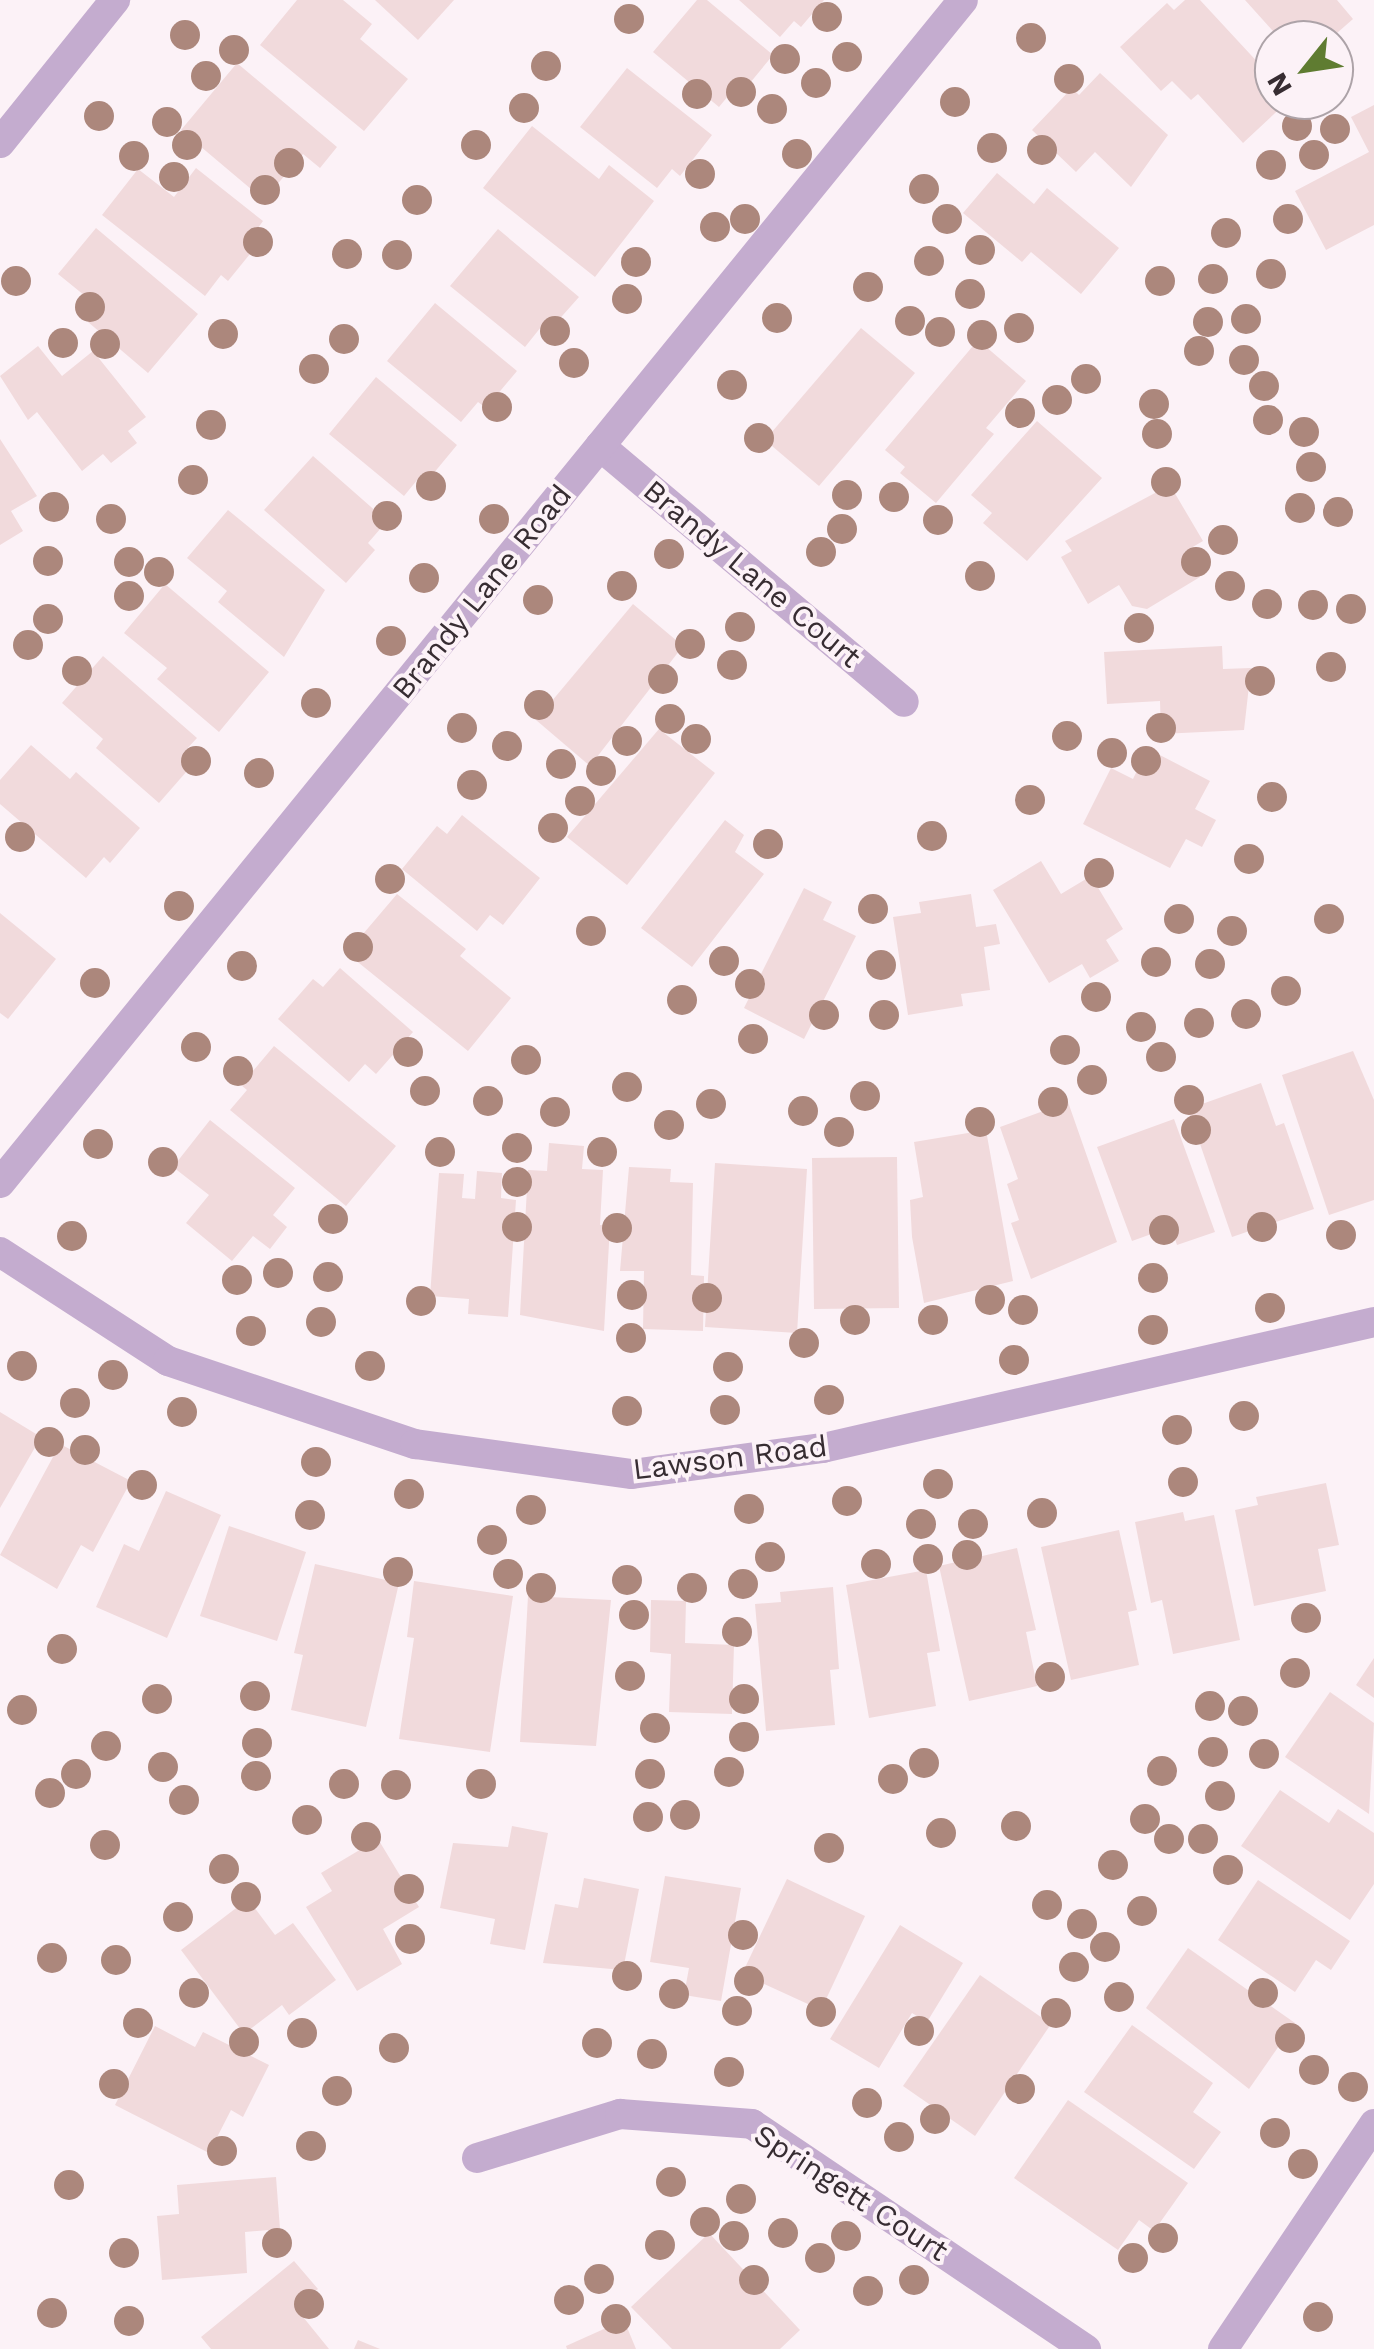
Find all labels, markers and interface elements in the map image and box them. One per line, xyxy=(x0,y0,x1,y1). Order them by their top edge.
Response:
north arrow xyxy=(1254,20,1354,120)
text: N xyxy=(1260,67,1299,101)
street label: Brandy Lane Court xyxy=(636,472,868,676)
street label: Brandy Lane Road xyxy=(384,477,580,707)
street label: Lawson Road xyxy=(631,1428,829,1488)
street label: Springett Court xyxy=(747,2117,955,2269)

